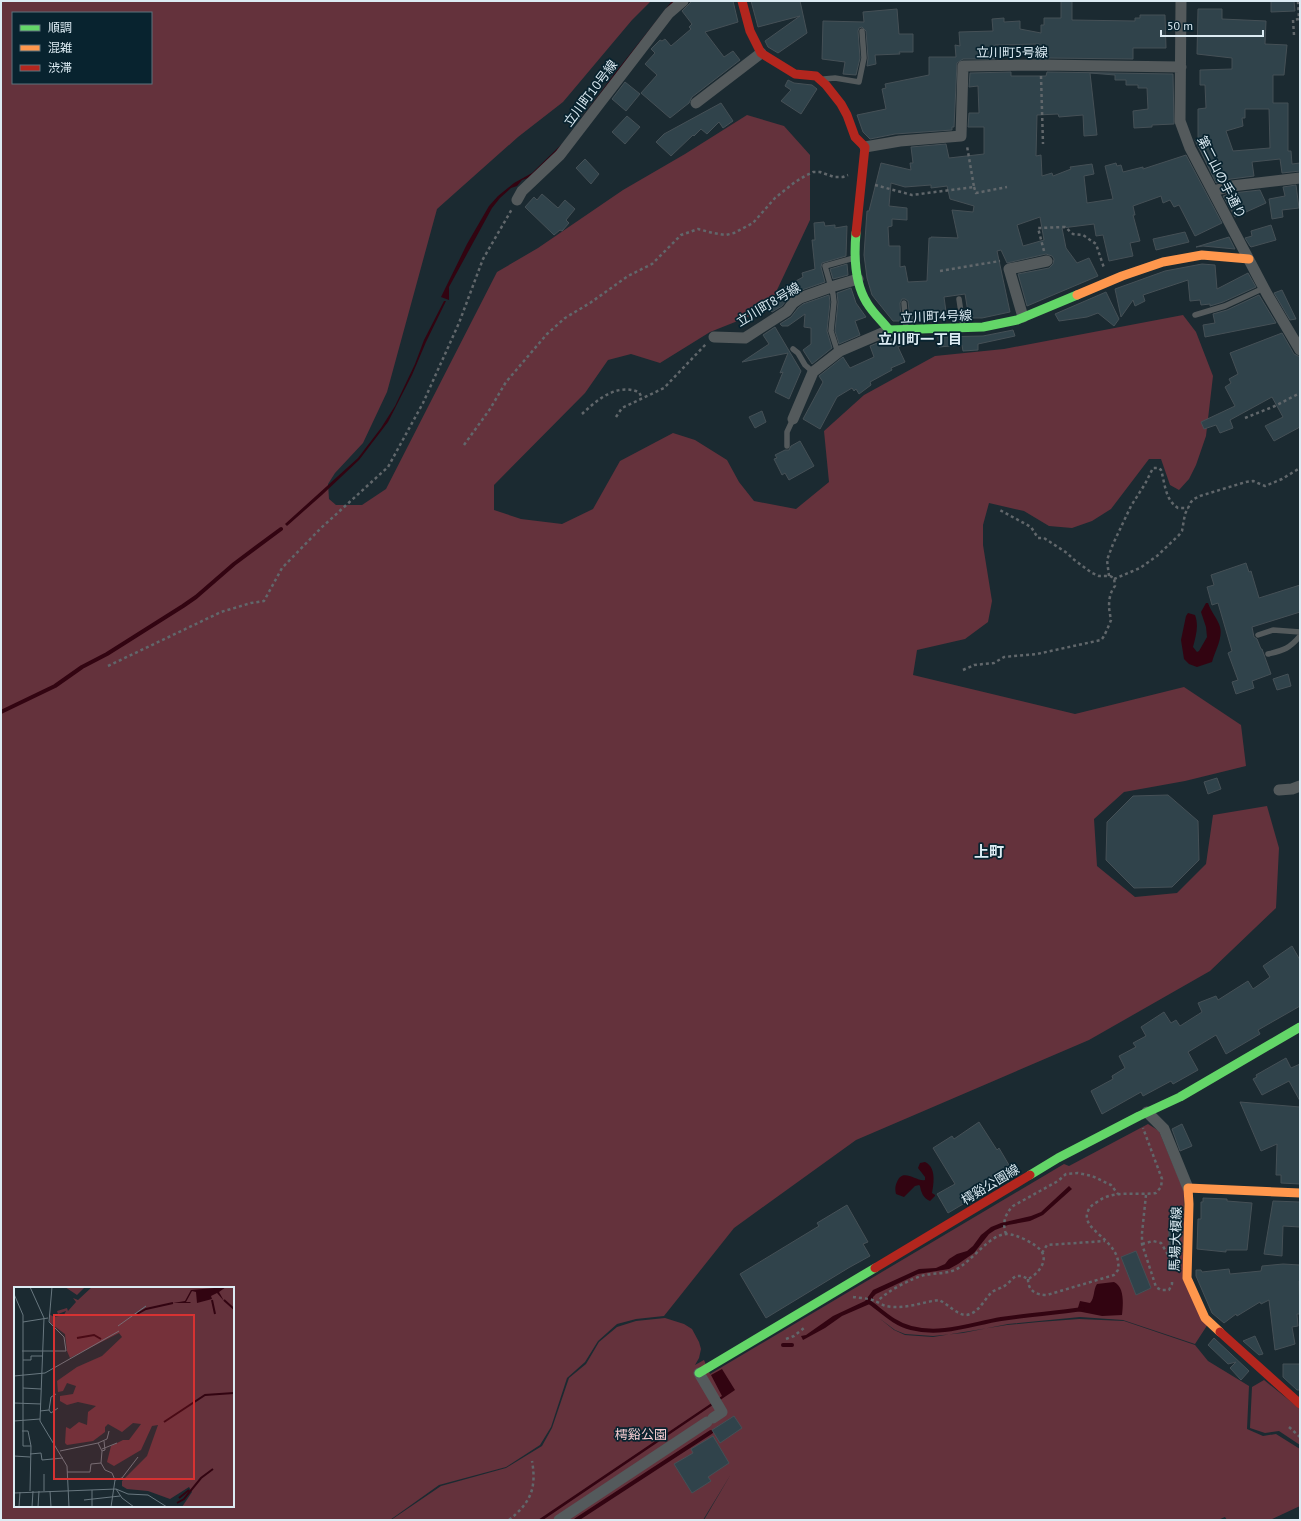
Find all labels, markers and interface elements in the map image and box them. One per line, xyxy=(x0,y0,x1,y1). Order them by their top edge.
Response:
legend xyxy=(12,12,152,84)
scale bar xyxy=(1161,12,1263,38)
text: 50 m xyxy=(1167,18,1193,33)
text: 順調 xyxy=(48,20,72,35)
text: 混雑 xyxy=(48,40,72,55)
street label: 立川町5号線 xyxy=(976,44,1048,61)
street label: 立川町10号線 xyxy=(560,57,621,130)
text: 渋滞 xyxy=(48,60,72,75)
street label: 第二山の手通り xyxy=(1193,133,1250,222)
street label: 立川町8号線 xyxy=(733,279,804,330)
street label: 立川町4号線 xyxy=(900,307,972,326)
district label: 立川町一丁目 xyxy=(878,330,962,348)
district label: 上町 xyxy=(974,842,1004,861)
street label: 樗谿公園線 xyxy=(958,1160,1022,1208)
street label: 馬場大榎線 xyxy=(1166,1206,1185,1272)
inset map xyxy=(14,1287,234,1507)
park label: 樗谿公園 xyxy=(615,1426,667,1443)

